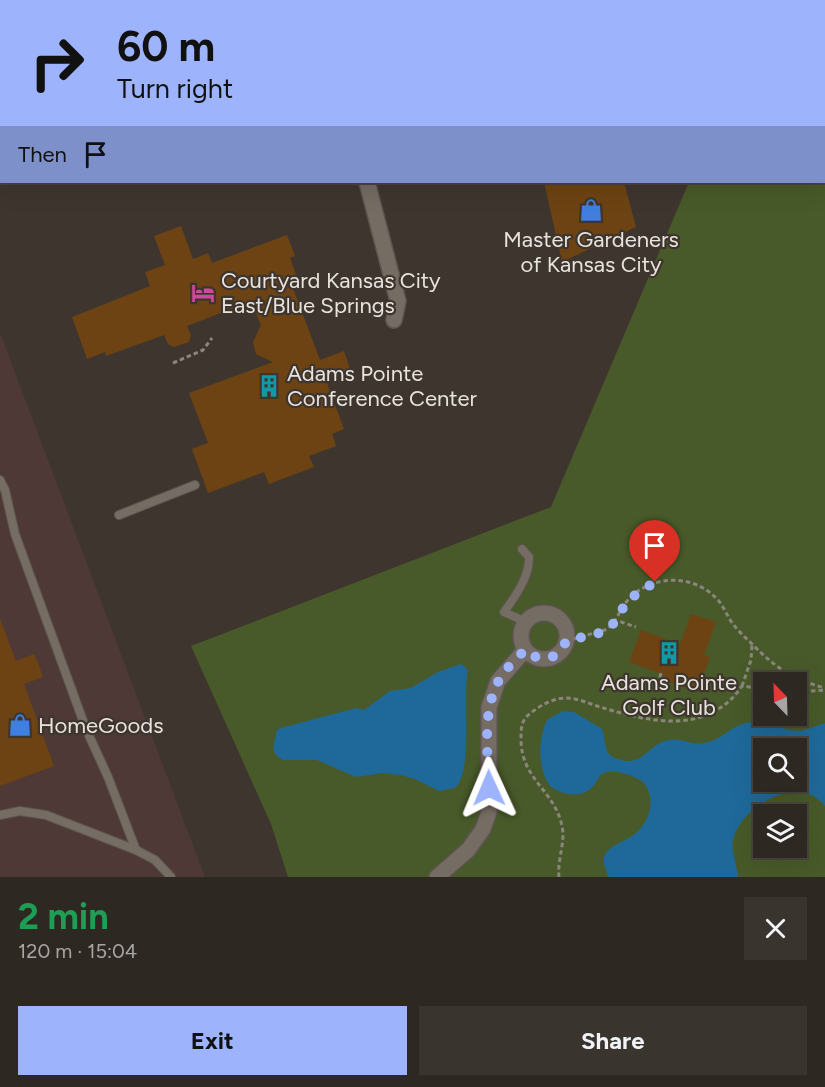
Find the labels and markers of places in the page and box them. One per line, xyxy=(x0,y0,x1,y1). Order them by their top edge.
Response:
shop icon: Master Gardeners of Kansas City xyxy=(578,197,604,223)
place label: Master Gardeners of Kansas City xyxy=(503,226,679,278)
place label: Courtyard Kansas City East/Blue Springs xyxy=(221,267,441,319)
hotel icon: Courtyard Kansas City East/Blue Springs xyxy=(190,280,216,306)
place label: Adams Pointe Conference Center xyxy=(287,360,477,412)
building icon: Adams Pointe Conference Center xyxy=(256,373,282,399)
pin xyxy=(629,520,680,582)
building icon: Adams Pointe Golf Club xyxy=(656,640,682,666)
place label: Adams Pointe Golf Club xyxy=(601,669,737,721)
shop icon: HomeGoods xyxy=(7,712,33,738)
place label: HomeGoods xyxy=(38,712,163,739)

